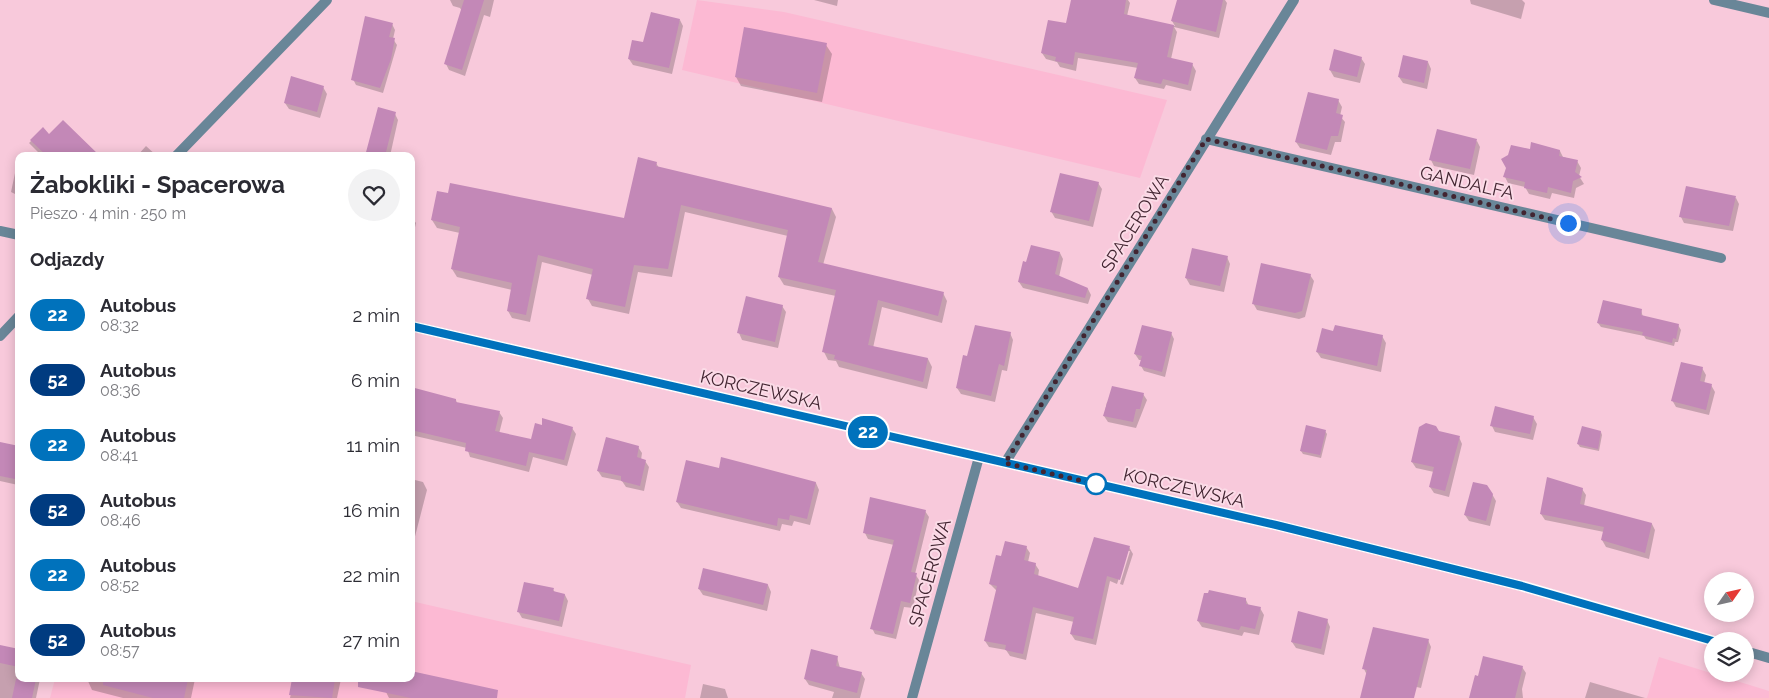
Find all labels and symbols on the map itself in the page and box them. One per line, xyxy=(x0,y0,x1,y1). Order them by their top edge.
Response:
street label: GANDALFA xyxy=(1418,162,1516,204)
street label: SPACEROWA xyxy=(1096,170,1173,275)
your location xyxy=(1556,211,1581,236)
street label: KORCZEWSKA xyxy=(698,365,824,414)
line badge: 22 xyxy=(846,416,890,448)
street label: KORCZEWSKA xyxy=(1121,463,1247,512)
unlabelled marker xyxy=(1085,473,1107,495)
street label: SPACEROWA xyxy=(904,517,955,629)
north arrow xyxy=(1704,572,1754,622)

